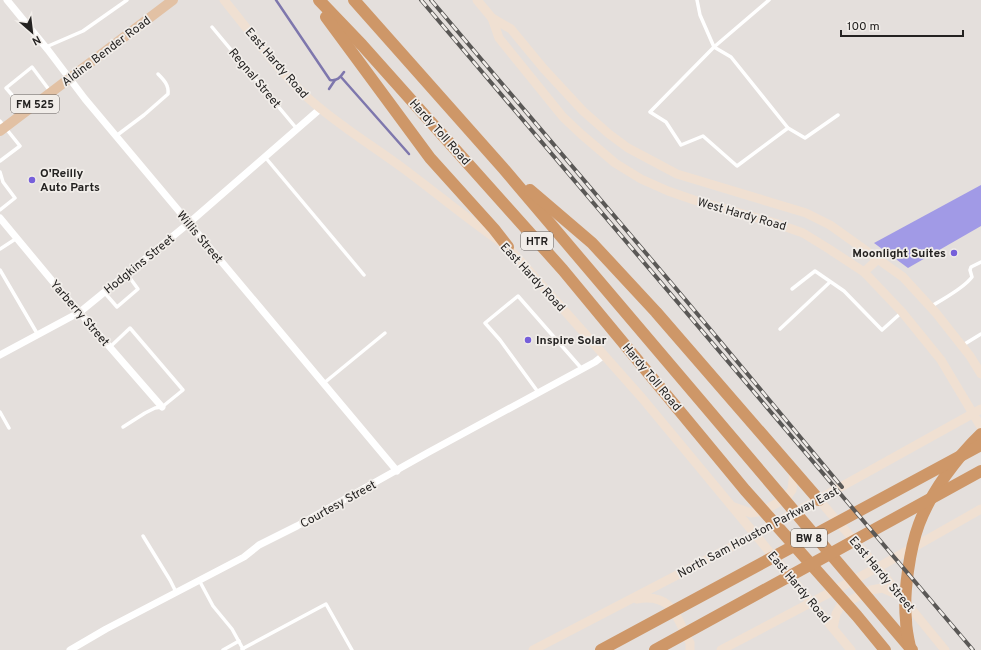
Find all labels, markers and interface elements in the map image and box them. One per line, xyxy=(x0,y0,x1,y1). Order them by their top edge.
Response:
north arrow xyxy=(12,12,52,52)
scale bar xyxy=(841,12,963,38)
street label: Aldine Bender Road xyxy=(59,13,154,91)
text: 100 m xyxy=(847,19,880,35)
street label: East Hardy Road xyxy=(241,25,311,102)
text: N xyxy=(29,32,43,48)
street label: Regnal Street xyxy=(225,45,284,112)
road number: FM 525 xyxy=(11,95,59,113)
street label: Hardy Toll Road xyxy=(405,96,473,169)
place label: O'Reilly Auto Parts xyxy=(40,166,100,196)
marker: O'Reilly Auto Parts xyxy=(27,175,37,185)
street label: West Hardy Road xyxy=(695,195,788,235)
street label: Willis Street xyxy=(173,208,226,267)
street label: Hodgkins Street xyxy=(101,231,178,298)
road number: HTR xyxy=(521,232,553,250)
street label: East Hardy Road xyxy=(496,240,568,316)
place label: Moonlight Suites xyxy=(852,246,946,262)
marker: Moonlight Suites xyxy=(949,248,959,258)
street label: Yarberry Street xyxy=(46,277,113,350)
place label: Inspire Solar xyxy=(536,333,606,349)
marker: Inspire Solar xyxy=(523,335,533,345)
street label: Hardy Toll Road xyxy=(618,340,684,415)
street label: Courtesy Street xyxy=(298,477,379,532)
street label: North Sam Houston Parkway East xyxy=(675,483,842,582)
road number: BW 8 xyxy=(791,529,827,547)
street label: East Hardy Street xyxy=(845,533,918,616)
street label: East Hardy Road xyxy=(764,548,833,627)

